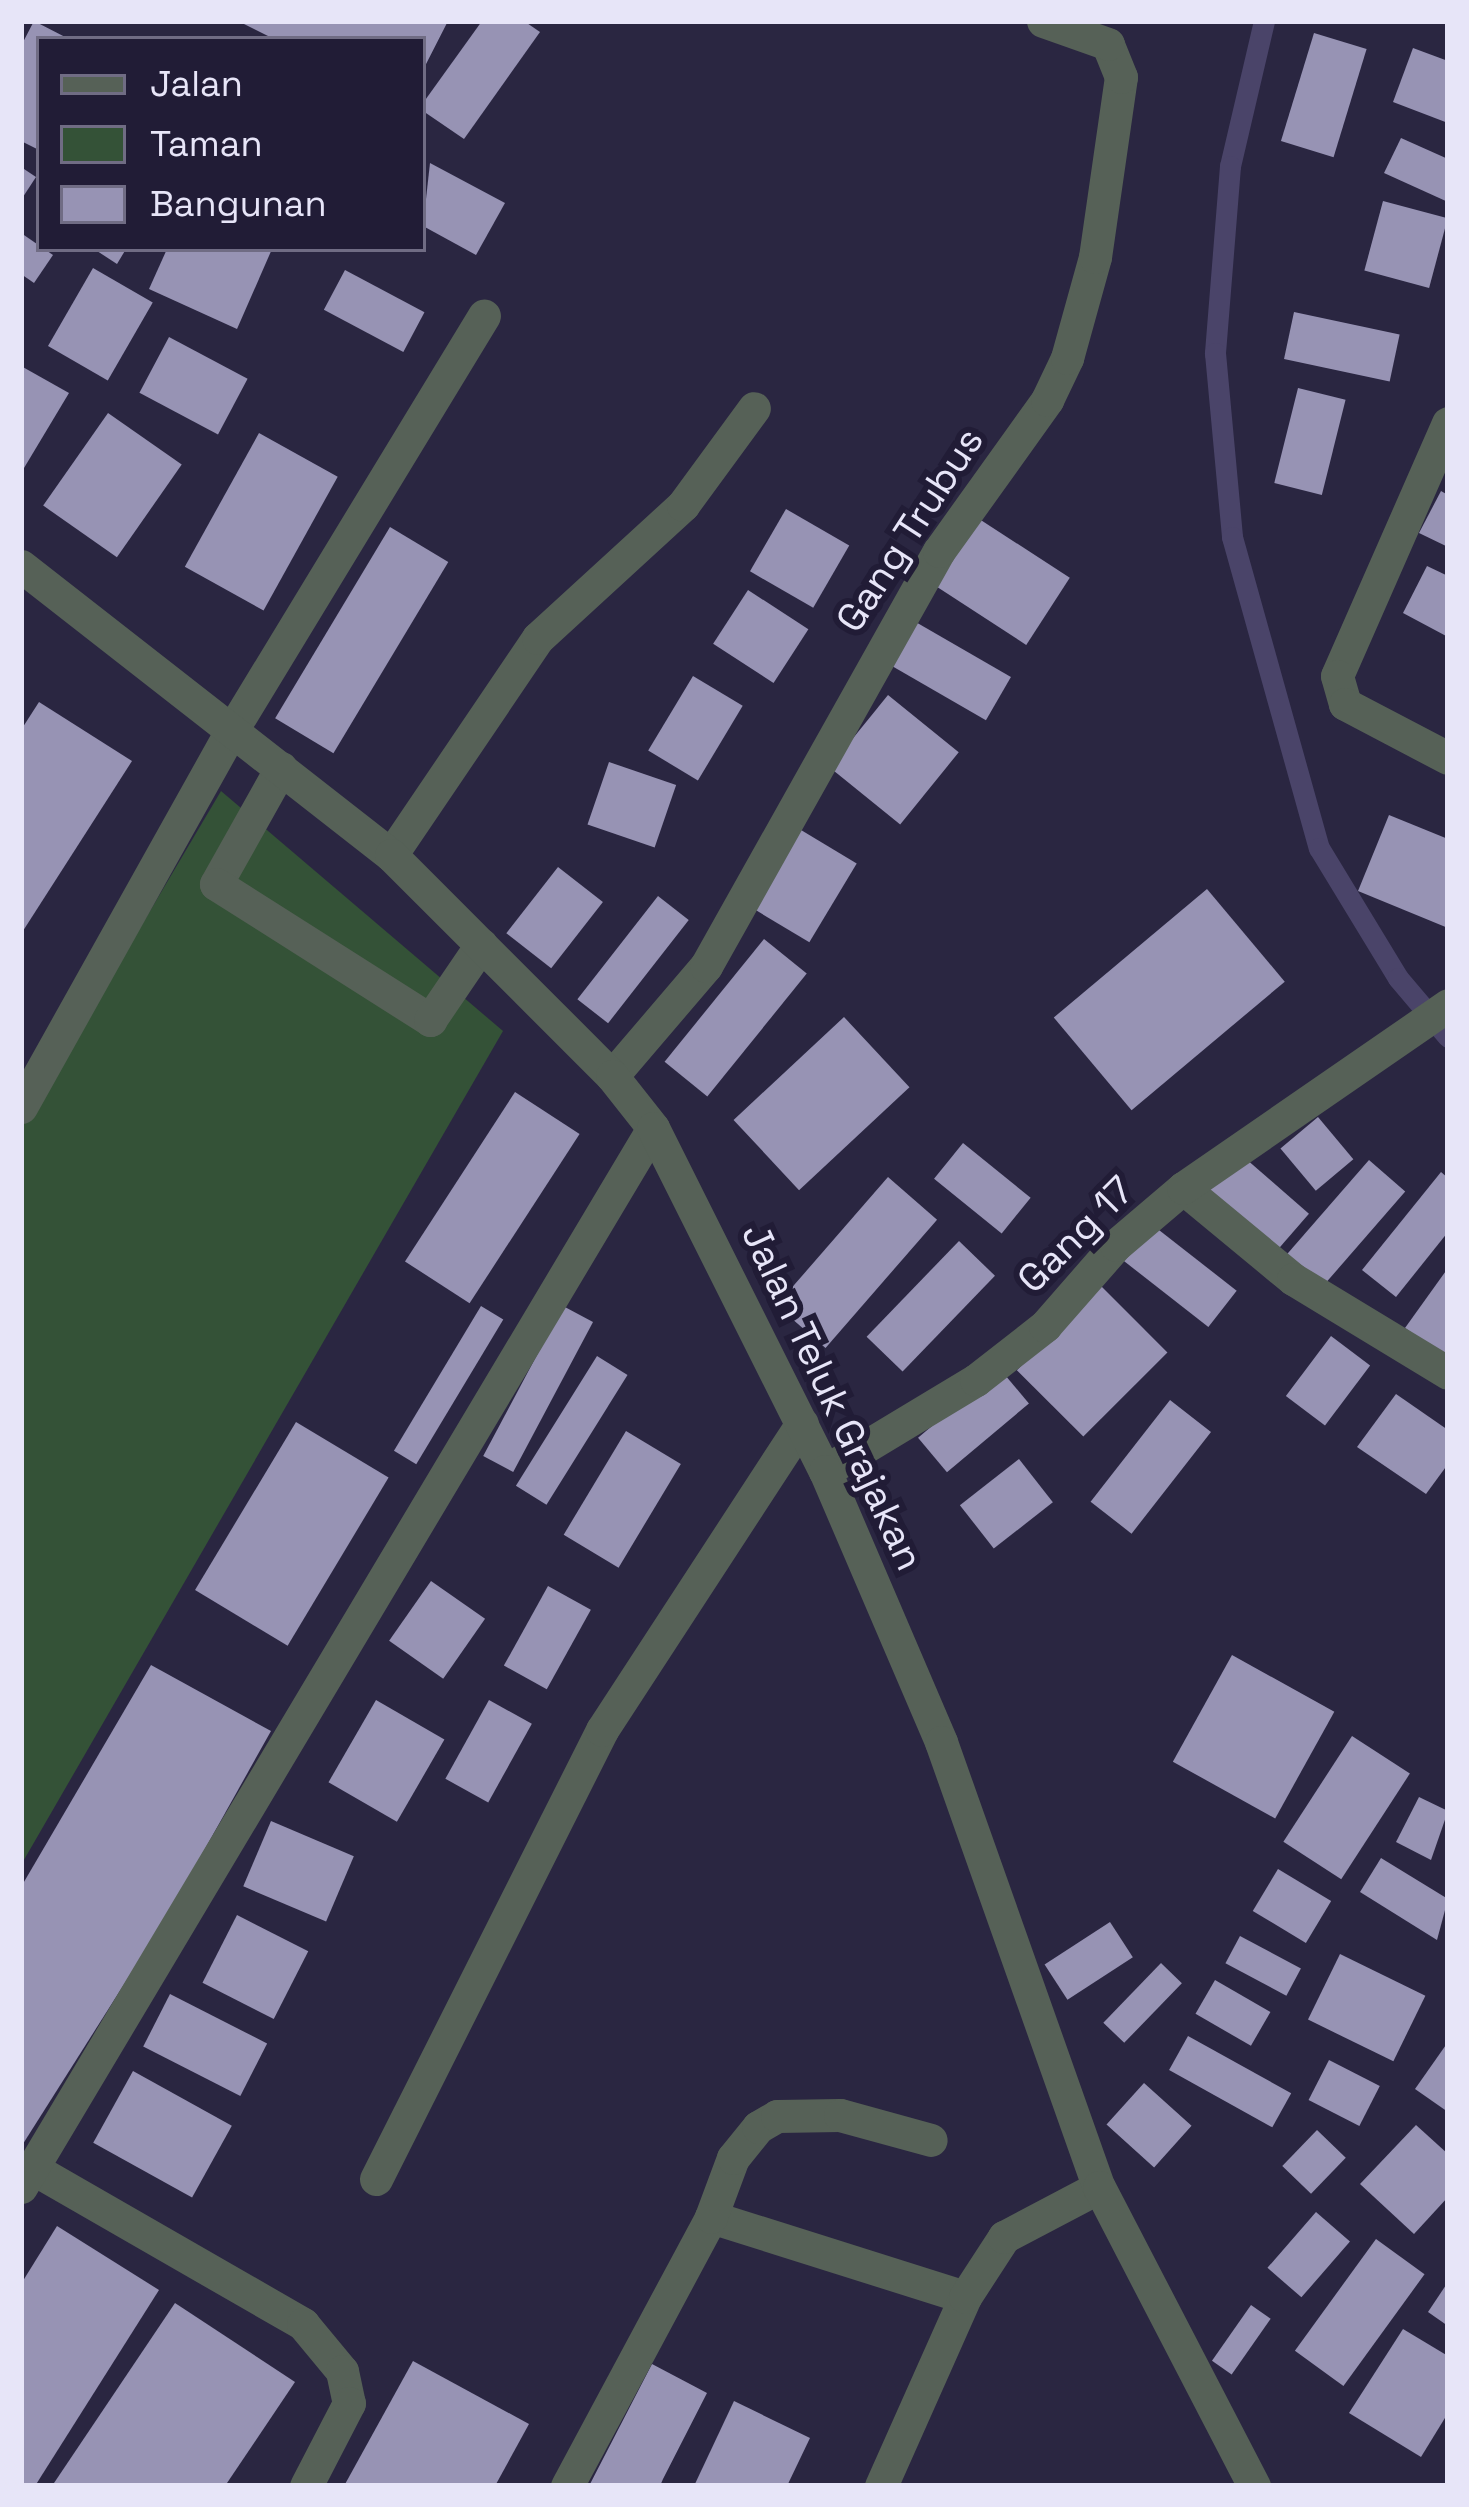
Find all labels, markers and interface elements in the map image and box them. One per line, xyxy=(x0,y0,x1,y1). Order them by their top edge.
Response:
legend xyxy=(36,36,426,252)
text: Jalan xyxy=(150,61,243,107)
text: Taman xyxy=(150,121,262,167)
text: Bangunan xyxy=(150,181,327,227)
street label: Gang Trubus xyxy=(826,419,994,641)
street label: Gang 17 xyxy=(1008,1167,1144,1303)
street label: Jalan Teluk Grajakan xyxy=(731,1216,933,1578)

